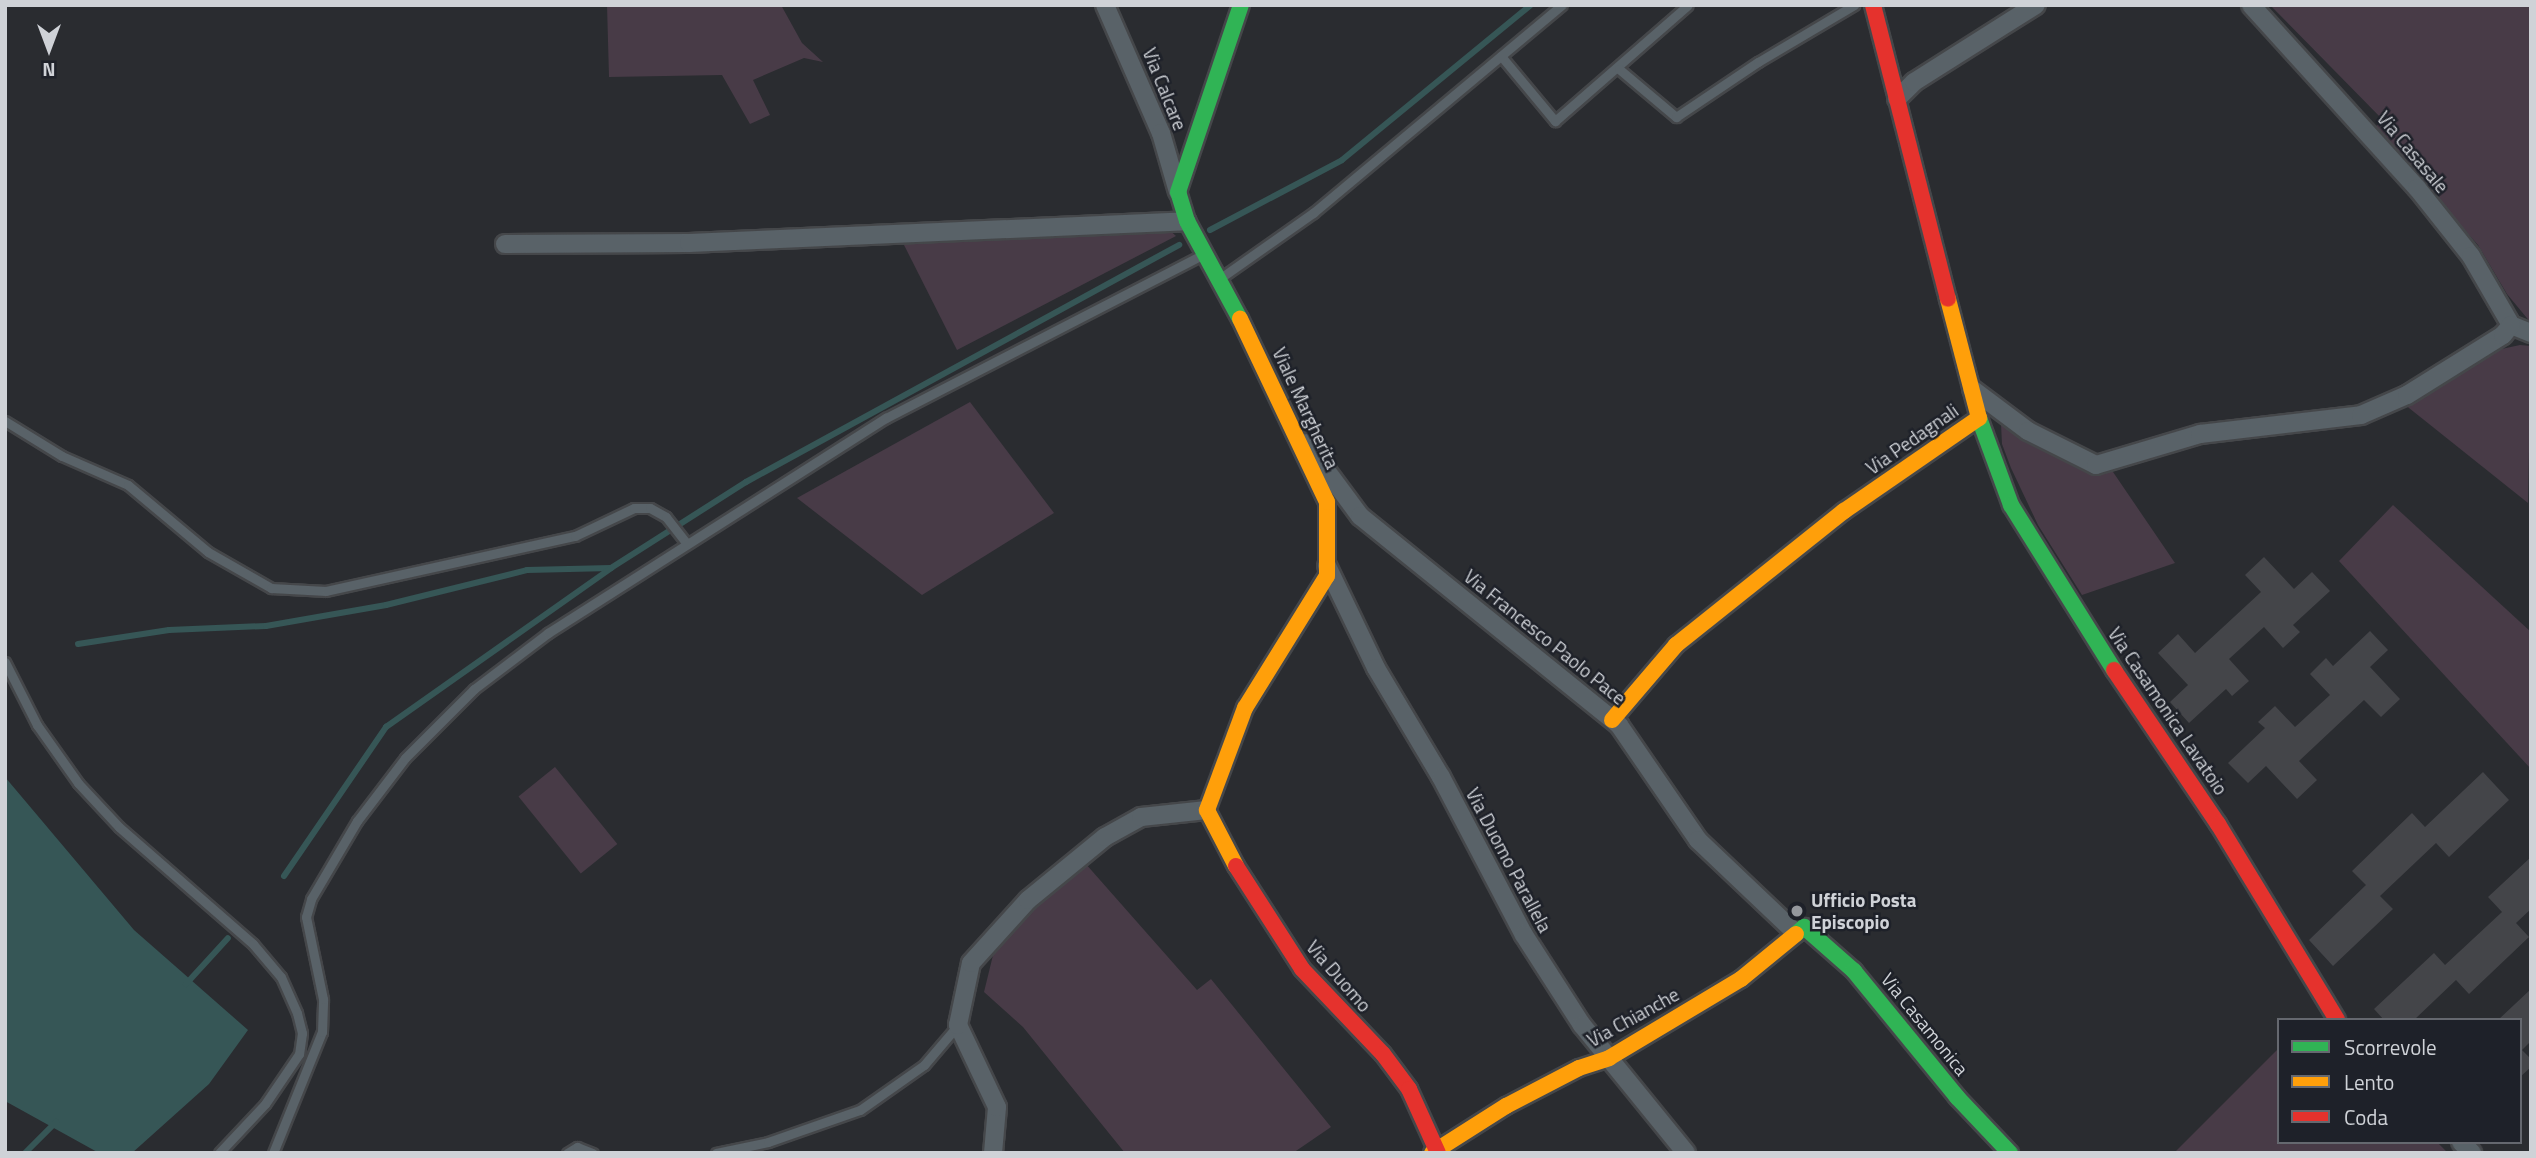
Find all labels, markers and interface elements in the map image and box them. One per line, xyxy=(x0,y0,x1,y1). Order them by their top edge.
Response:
north arrow xyxy=(14,14,84,84)
street label: Via Calcare xyxy=(1138,44,1192,134)
text: N xyxy=(42,56,56,85)
street label: Via Casasale xyxy=(2372,107,2454,197)
street label: Viale Margherita xyxy=(1268,344,1344,472)
street label: Via Pedagnali xyxy=(1862,399,1962,479)
street label: Via Francesco Paolo Pace xyxy=(1460,565,1630,709)
street label: Via Casamonica Lavatoio xyxy=(2103,623,2233,799)
street label: Via Duomo Parallela xyxy=(1461,784,1557,936)
place label: Ufficio Posta Episcopio xyxy=(1811,889,1916,933)
marker: Ufficio Posta Episcopio xyxy=(1789,903,1805,919)
street label: Via Duomo xyxy=(1302,936,1376,1016)
street label: Via Casamonica xyxy=(1877,968,1973,1080)
street label: Via Chianche xyxy=(1583,982,1683,1052)
legend xyxy=(2277,1018,2522,1144)
text: Scorrevole xyxy=(2344,1031,2437,1063)
text: Lento xyxy=(2344,1066,2394,1098)
text: Coda xyxy=(2344,1101,2388,1133)

